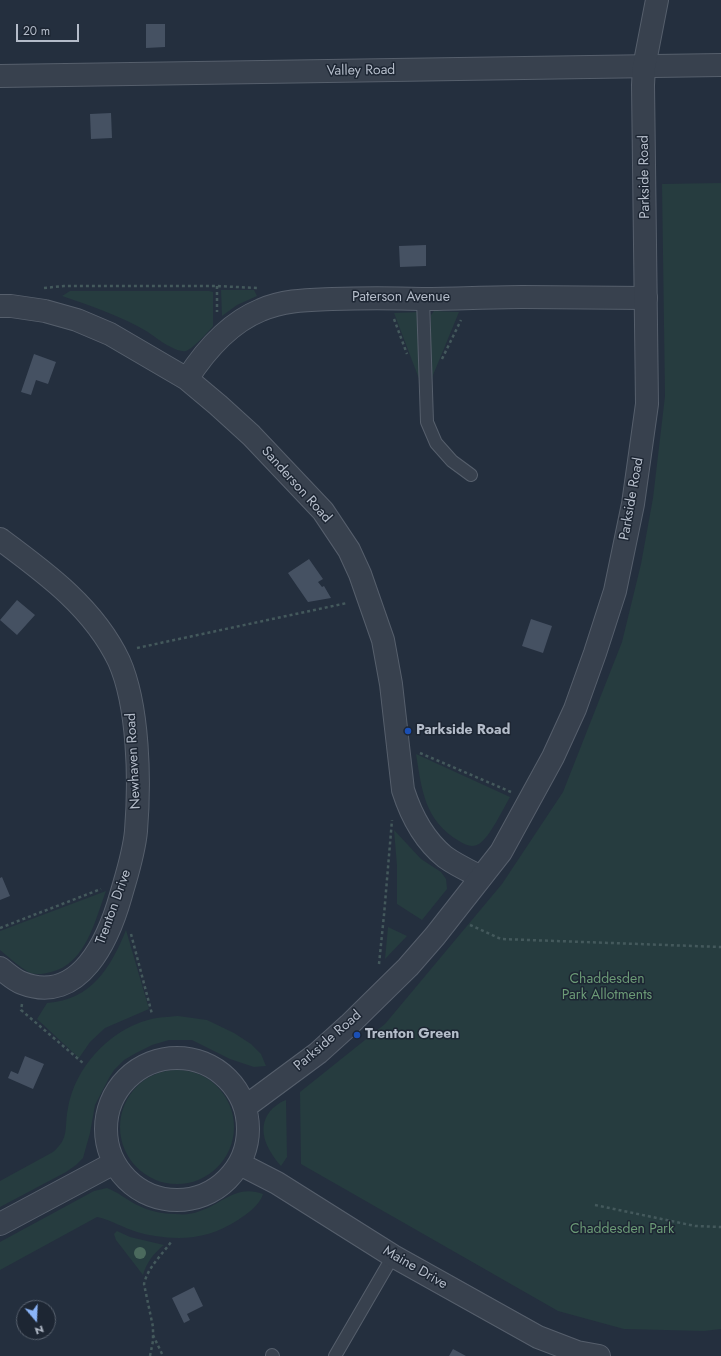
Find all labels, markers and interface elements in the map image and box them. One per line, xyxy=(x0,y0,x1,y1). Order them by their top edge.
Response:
scale bar xyxy=(18,16,81,42)
text: 20 m xyxy=(23,22,50,40)
street label: Valley Road xyxy=(327,62,395,80)
street label: Parkside Road xyxy=(636,135,654,219)
street label: Paterson Avenue xyxy=(352,290,450,306)
street label: Sanderson Road xyxy=(257,443,335,527)
street label: Parkside Road xyxy=(616,456,648,542)
street label: Newhaven Road xyxy=(123,712,145,810)
place label: Parkside Road xyxy=(416,723,510,739)
marker: Parkside Road xyxy=(403,726,413,736)
street label: Trenton Drive xyxy=(93,867,135,947)
park label: Chaddesden Park Allotments xyxy=(562,972,652,1004)
street label: Parkside Road xyxy=(291,1007,365,1075)
place label: Trenton Green xyxy=(365,1027,459,1043)
marker: Trenton Green xyxy=(352,1030,362,1040)
park label: Chaddesden Park xyxy=(570,1222,674,1238)
street label: Maine Drive xyxy=(380,1243,450,1293)
north arrow xyxy=(16,1300,56,1340)
text: N xyxy=(33,1321,46,1339)

